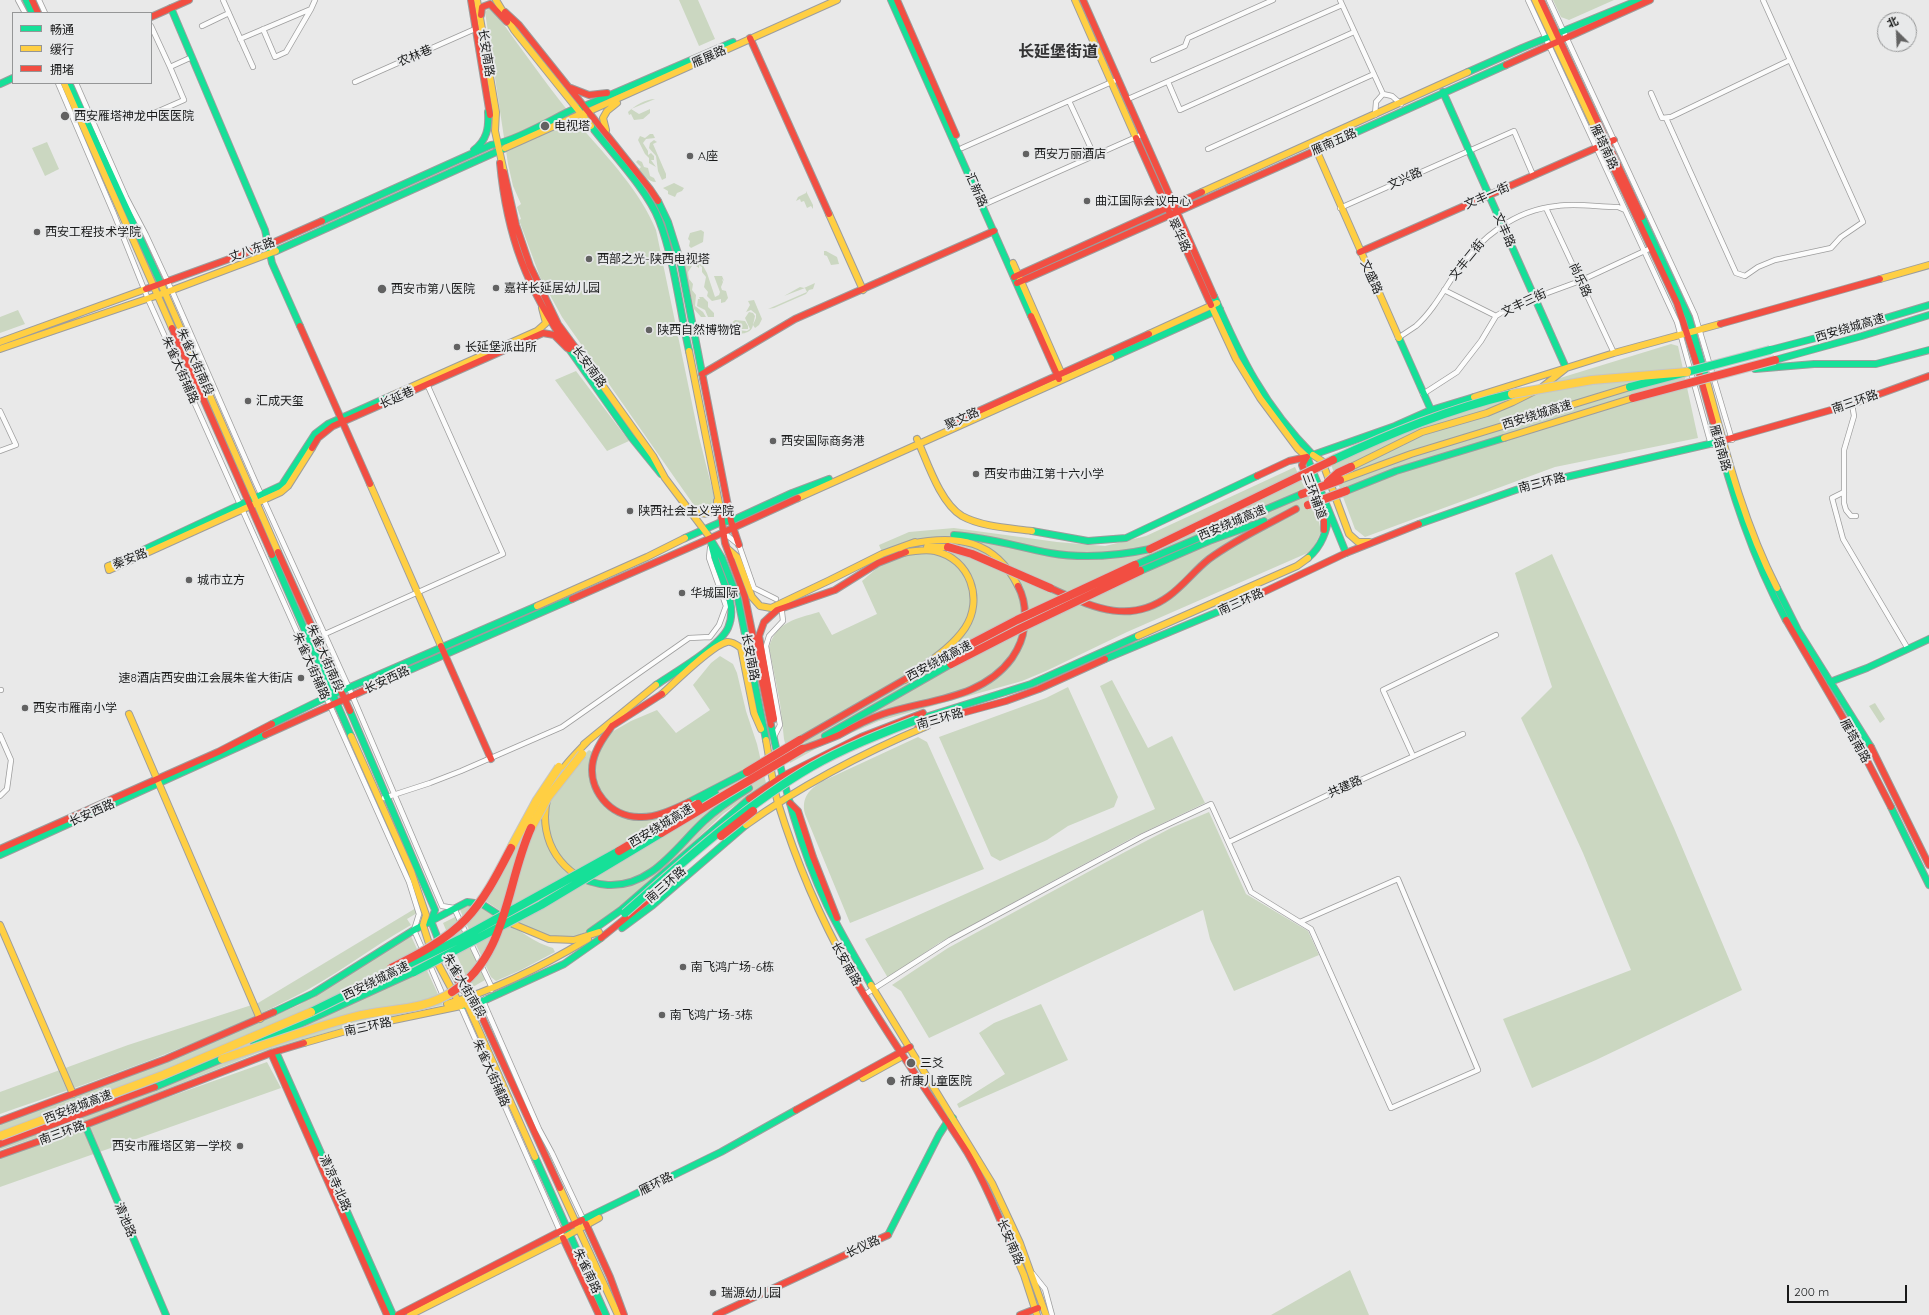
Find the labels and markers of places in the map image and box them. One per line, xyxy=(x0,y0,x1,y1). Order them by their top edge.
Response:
place label: 西安雁塔神龙中医医院 xyxy=(74,109,194,123)
marker: 西安雁塔神龙中医医院 xyxy=(59,110,71,122)
place label: 电视塔 xyxy=(554,119,590,133)
marker: 电视塔 xyxy=(539,120,551,132)
place label: 西安万丽酒店 xyxy=(1034,147,1106,161)
place label: A座 xyxy=(698,149,718,163)
marker: 西安万丽酒店 xyxy=(1021,149,1031,159)
marker: A座 xyxy=(685,151,695,161)
place label: 曲江国际会议中心 xyxy=(1095,194,1191,208)
marker: 曲江国际会议中心 xyxy=(1082,196,1092,206)
place label: 西安工程技术学院 xyxy=(45,225,141,239)
marker: 西安工程技术学院 xyxy=(32,227,42,237)
place label: 西部之光-陕西电视塔 xyxy=(597,252,710,266)
marker: 西部之光-陕西电视塔 xyxy=(584,254,594,264)
place label: 嘉祥长延居幼儿园 xyxy=(504,281,600,295)
place label: 西安市第八医院 xyxy=(391,282,475,296)
marker: 西安市第八医院 xyxy=(376,283,388,295)
marker: 嘉祥长延居幼儿园 xyxy=(491,283,501,293)
place label: 陕西自然博物馆 xyxy=(657,323,741,337)
marker: 陕西自然博物馆 xyxy=(644,325,654,335)
place label: 长延堡派出所 xyxy=(465,340,537,354)
marker: 长延堡派出所 xyxy=(452,342,462,352)
place label: 汇成天玺 xyxy=(256,394,304,408)
marker: 汇成天玺 xyxy=(243,396,253,406)
place label: 西安国际商务港 xyxy=(781,434,865,448)
marker: 西安国际商务港 xyxy=(768,436,778,446)
place label: 西安市曲江第十六小学 xyxy=(984,467,1104,481)
marker: 西安市曲江第十六小学 xyxy=(971,469,981,479)
place label: 陕西社会主义学院 xyxy=(638,504,734,518)
marker: 陕西社会主义学院 xyxy=(625,506,635,516)
place label: 城市立方 xyxy=(197,573,245,587)
marker: 城市立方 xyxy=(184,575,194,585)
place label: 华城国际 xyxy=(690,586,738,600)
marker: 华城国际 xyxy=(677,588,687,598)
place label: 速8酒店西安曲江会展朱雀大街店 xyxy=(119,671,293,685)
marker: 速8酒店西安曲江会展朱雀大街店 xyxy=(296,673,306,683)
place label: 西安市雁南小学 xyxy=(33,701,117,715)
marker: 西安市雁南小学 xyxy=(20,703,30,713)
place label: 南飞鸿广场-6栋 xyxy=(691,960,774,974)
marker: 南飞鸿广场-6栋 xyxy=(678,962,688,972)
place label: 南飞鸿广场-3栋 xyxy=(670,1008,753,1022)
marker: 南飞鸿广场-3栋 xyxy=(657,1010,667,1020)
place label: 三爻 xyxy=(920,1056,944,1070)
marker: 三爻 xyxy=(905,1057,917,1069)
place label: 祈康儿童医院 xyxy=(900,1074,972,1088)
marker: 祈康儿童医院 xyxy=(885,1075,897,1087)
place label: 西安市雁塔区第一学校 xyxy=(112,1139,232,1153)
marker: 西安市雁塔区第一学校 xyxy=(235,1141,245,1151)
place label: 瑞源幼儿园 xyxy=(721,1286,781,1300)
marker: 瑞源幼儿园 xyxy=(708,1288,718,1298)

